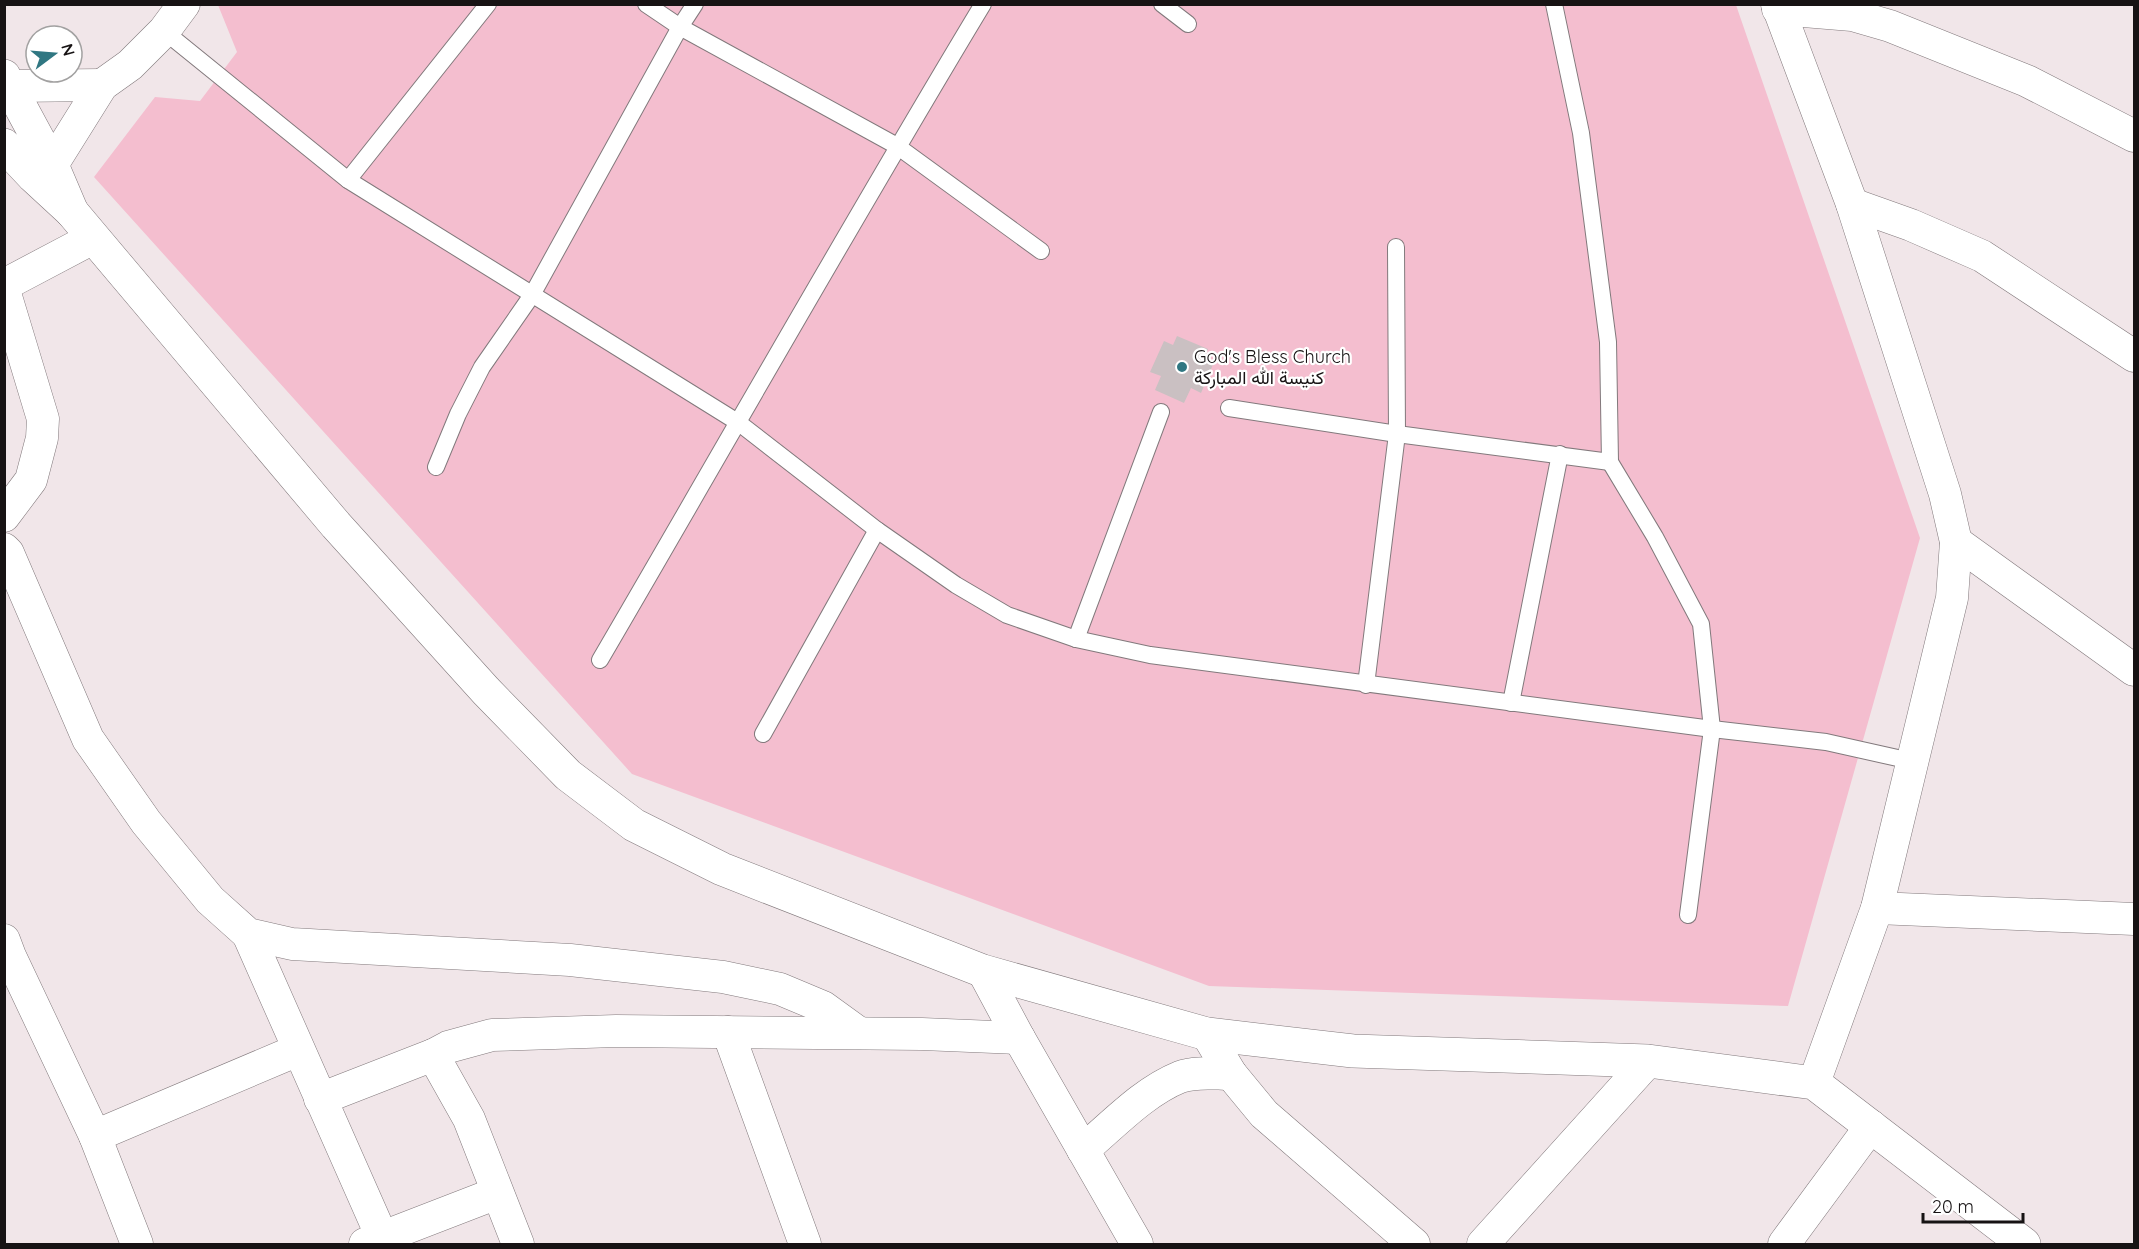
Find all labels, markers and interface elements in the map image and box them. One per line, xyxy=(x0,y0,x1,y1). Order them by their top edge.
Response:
north arrow xyxy=(24,24,84,84)
text: N xyxy=(57,41,80,58)
place label: God's Bless Church كنيسة الله المباركة xyxy=(1194,345,1351,389)
marker: God's Bless Church كنيسة الله المباركة xyxy=(1175,360,1189,374)
scale bar xyxy=(1923,1186,2024,1224)
text: 20 m xyxy=(1932,1195,1974,1218)

